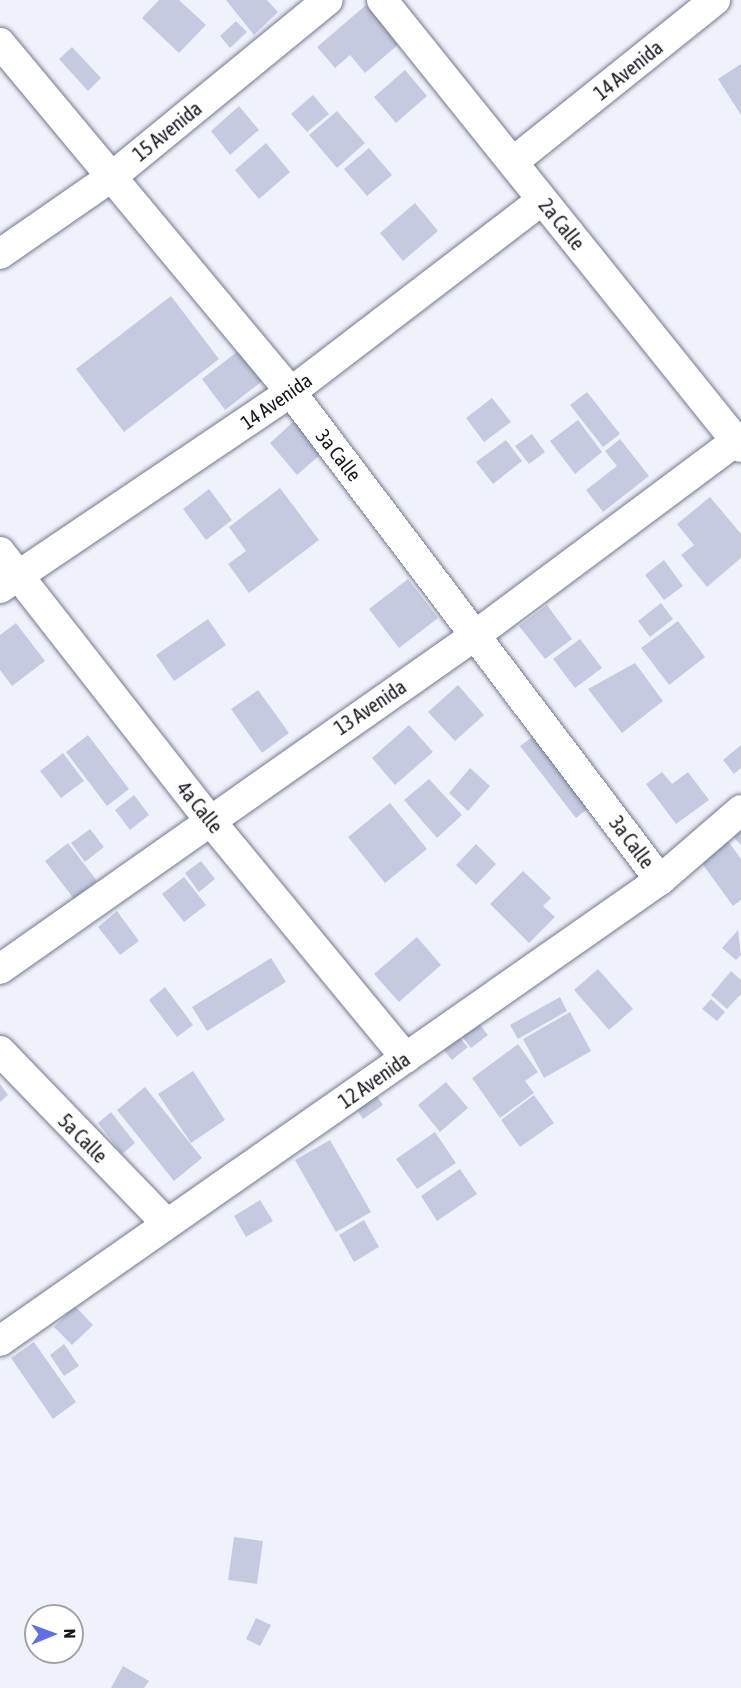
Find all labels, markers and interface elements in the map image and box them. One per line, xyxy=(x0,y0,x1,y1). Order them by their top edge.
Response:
street label: 14 Avenida xyxy=(589,35,667,105)
street label: 15 Avenida xyxy=(128,96,206,166)
street label: 2a Calle xyxy=(534,193,590,255)
street label: 14 Avenida xyxy=(236,368,316,434)
street label: 3a Calle xyxy=(311,424,367,486)
street label: 13 Avenida xyxy=(329,674,411,740)
street label: 4a Calle xyxy=(172,776,228,838)
street label: 3a Calle xyxy=(605,811,659,873)
street label: 12 Avenida xyxy=(334,1047,414,1113)
street label: 5a Calle xyxy=(54,1109,112,1167)
north arrow xyxy=(24,1604,84,1664)
text: N xyxy=(61,1629,79,1639)

